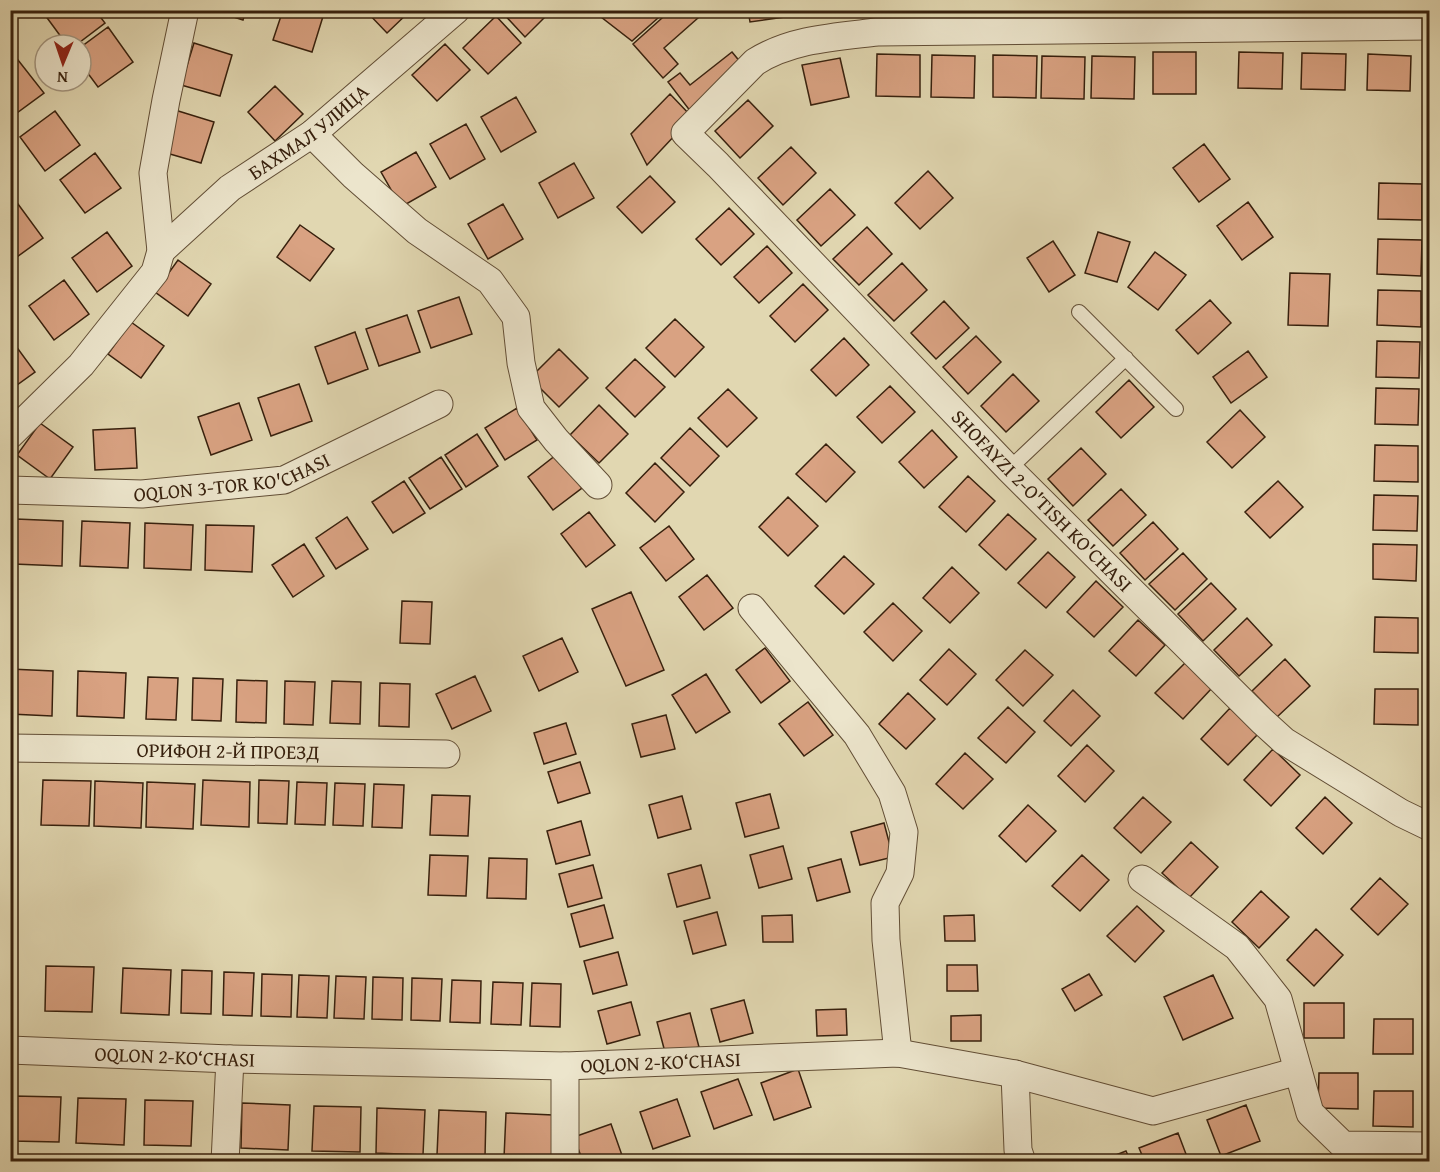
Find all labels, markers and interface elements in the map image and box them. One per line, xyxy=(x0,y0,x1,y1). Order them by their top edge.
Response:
north arrow xyxy=(33,33,93,93)
text: N xyxy=(56,66,68,90)
street label: БАХМАЛ УЛИЦА xyxy=(242,77,375,186)
street label: SHOFAYZI 2-O'TISH KO'CHASI xyxy=(945,403,1139,598)
street label: OQLON 3-TOR KO'CHASI xyxy=(133,445,335,508)
street label: ОРИФОН 2-Й ПРОЕЗД xyxy=(136,735,320,766)
street label: OQLON 2-KO‘CHASI xyxy=(94,1038,255,1074)
street label: OQLON 2-KO‘CHASI xyxy=(580,1044,741,1079)

